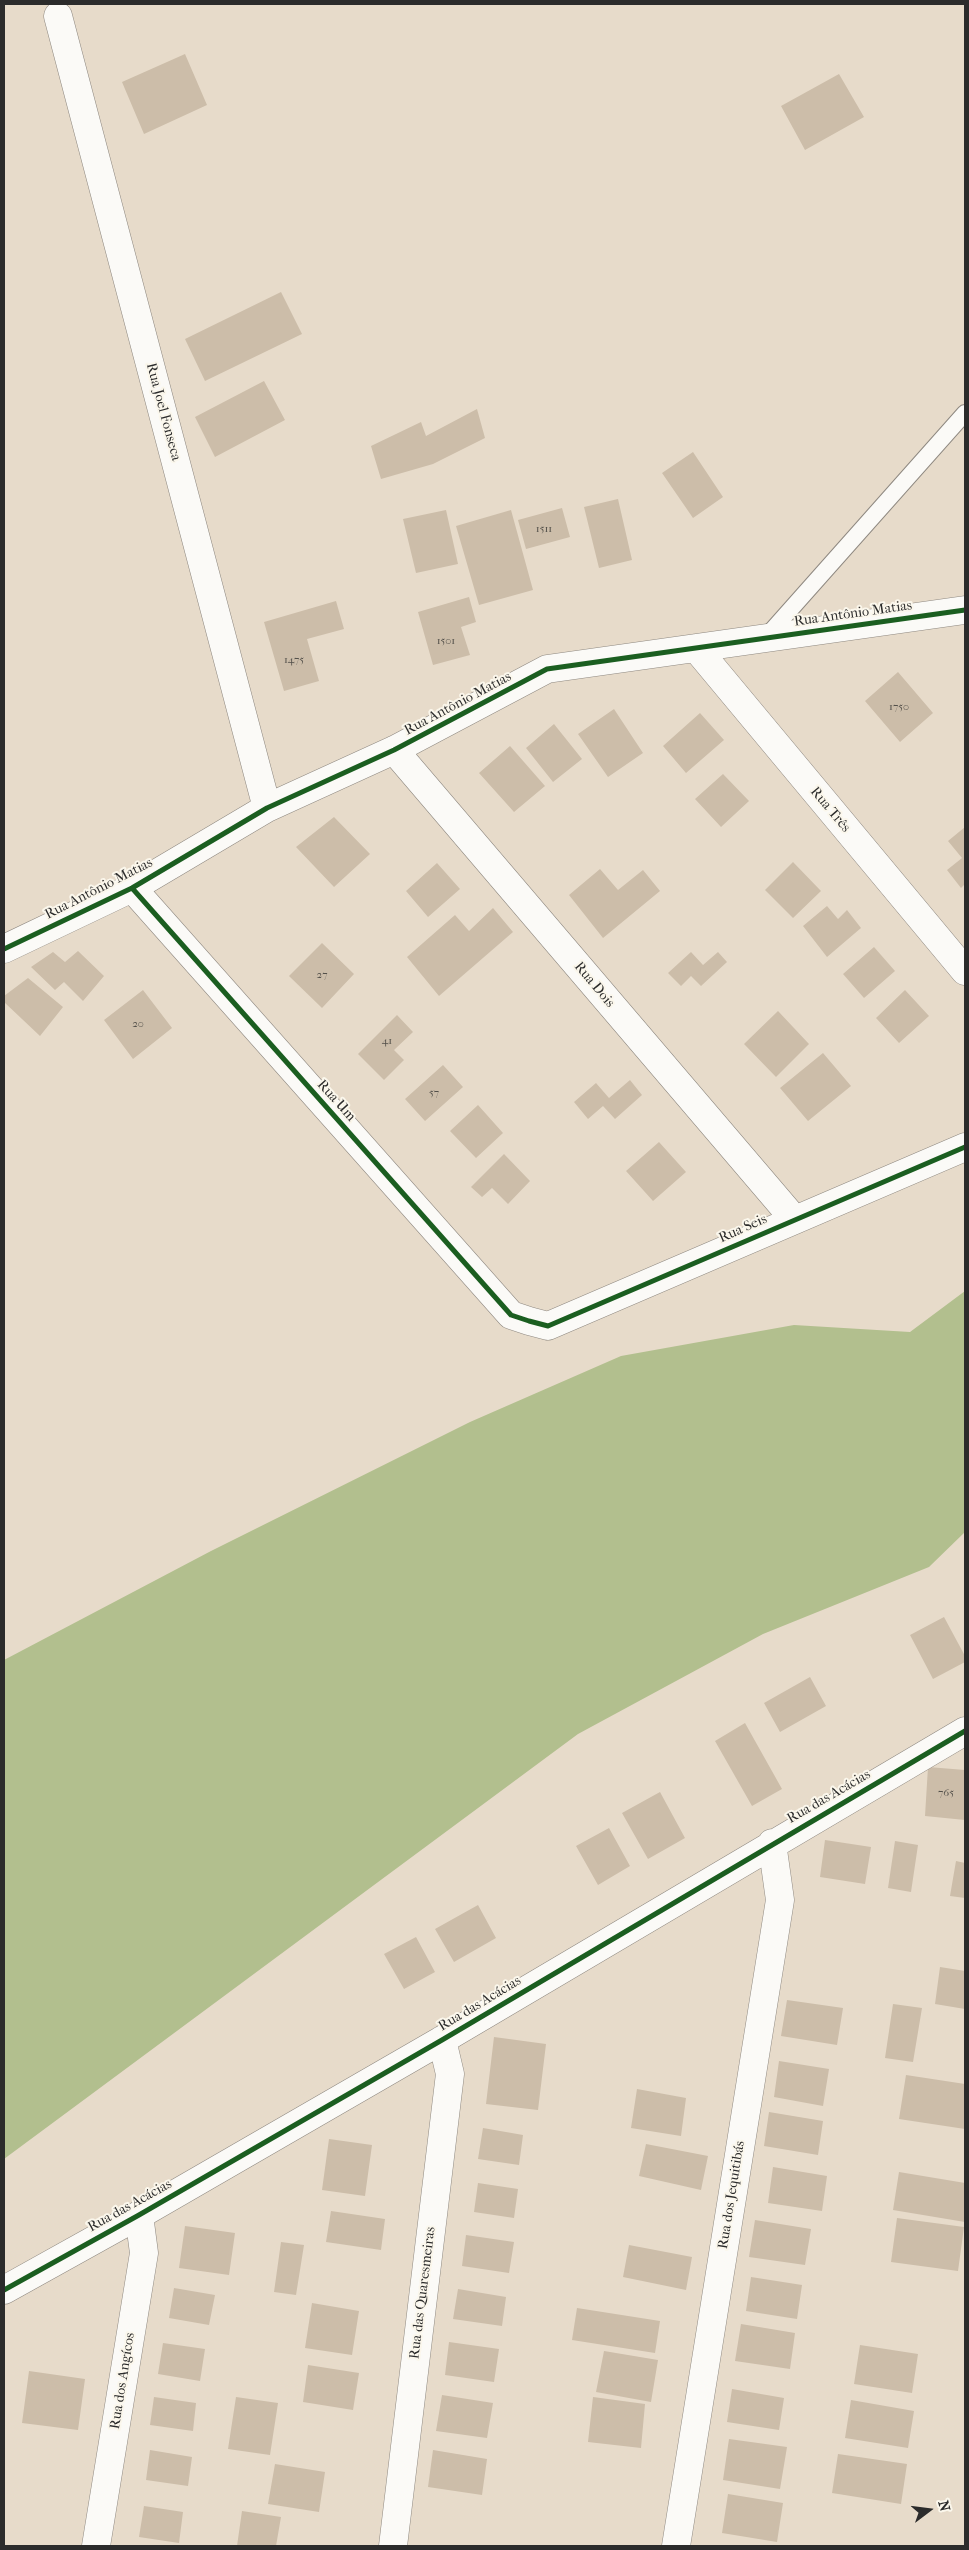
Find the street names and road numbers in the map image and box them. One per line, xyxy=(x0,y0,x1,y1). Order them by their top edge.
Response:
street label: Rua Joel Fonseca xyxy=(142,361,184,463)
street label: Rua Antônio Matias xyxy=(793,597,913,631)
street label: Rua Antônio Matias xyxy=(402,669,514,739)
street label: Rua Três xyxy=(806,784,854,836)
street label: Rua Antônio Matias xyxy=(42,855,156,923)
street label: Rua Dois xyxy=(570,959,618,1011)
street label: Rua Um xyxy=(313,1077,359,1125)
street label: Rua Seis xyxy=(716,1211,770,1247)
street label: Rua das Acácias xyxy=(784,1766,874,1828)
street label: Rua das Acácias xyxy=(436,1973,524,2035)
street label: Rua dos Jequitibás xyxy=(715,2140,749,2250)
street label: Rua das Acácias xyxy=(85,2176,175,2236)
street label: Rua das Quaresmeiras xyxy=(407,2226,439,2360)
street label: Rua dos Angícos xyxy=(107,2332,139,2430)

